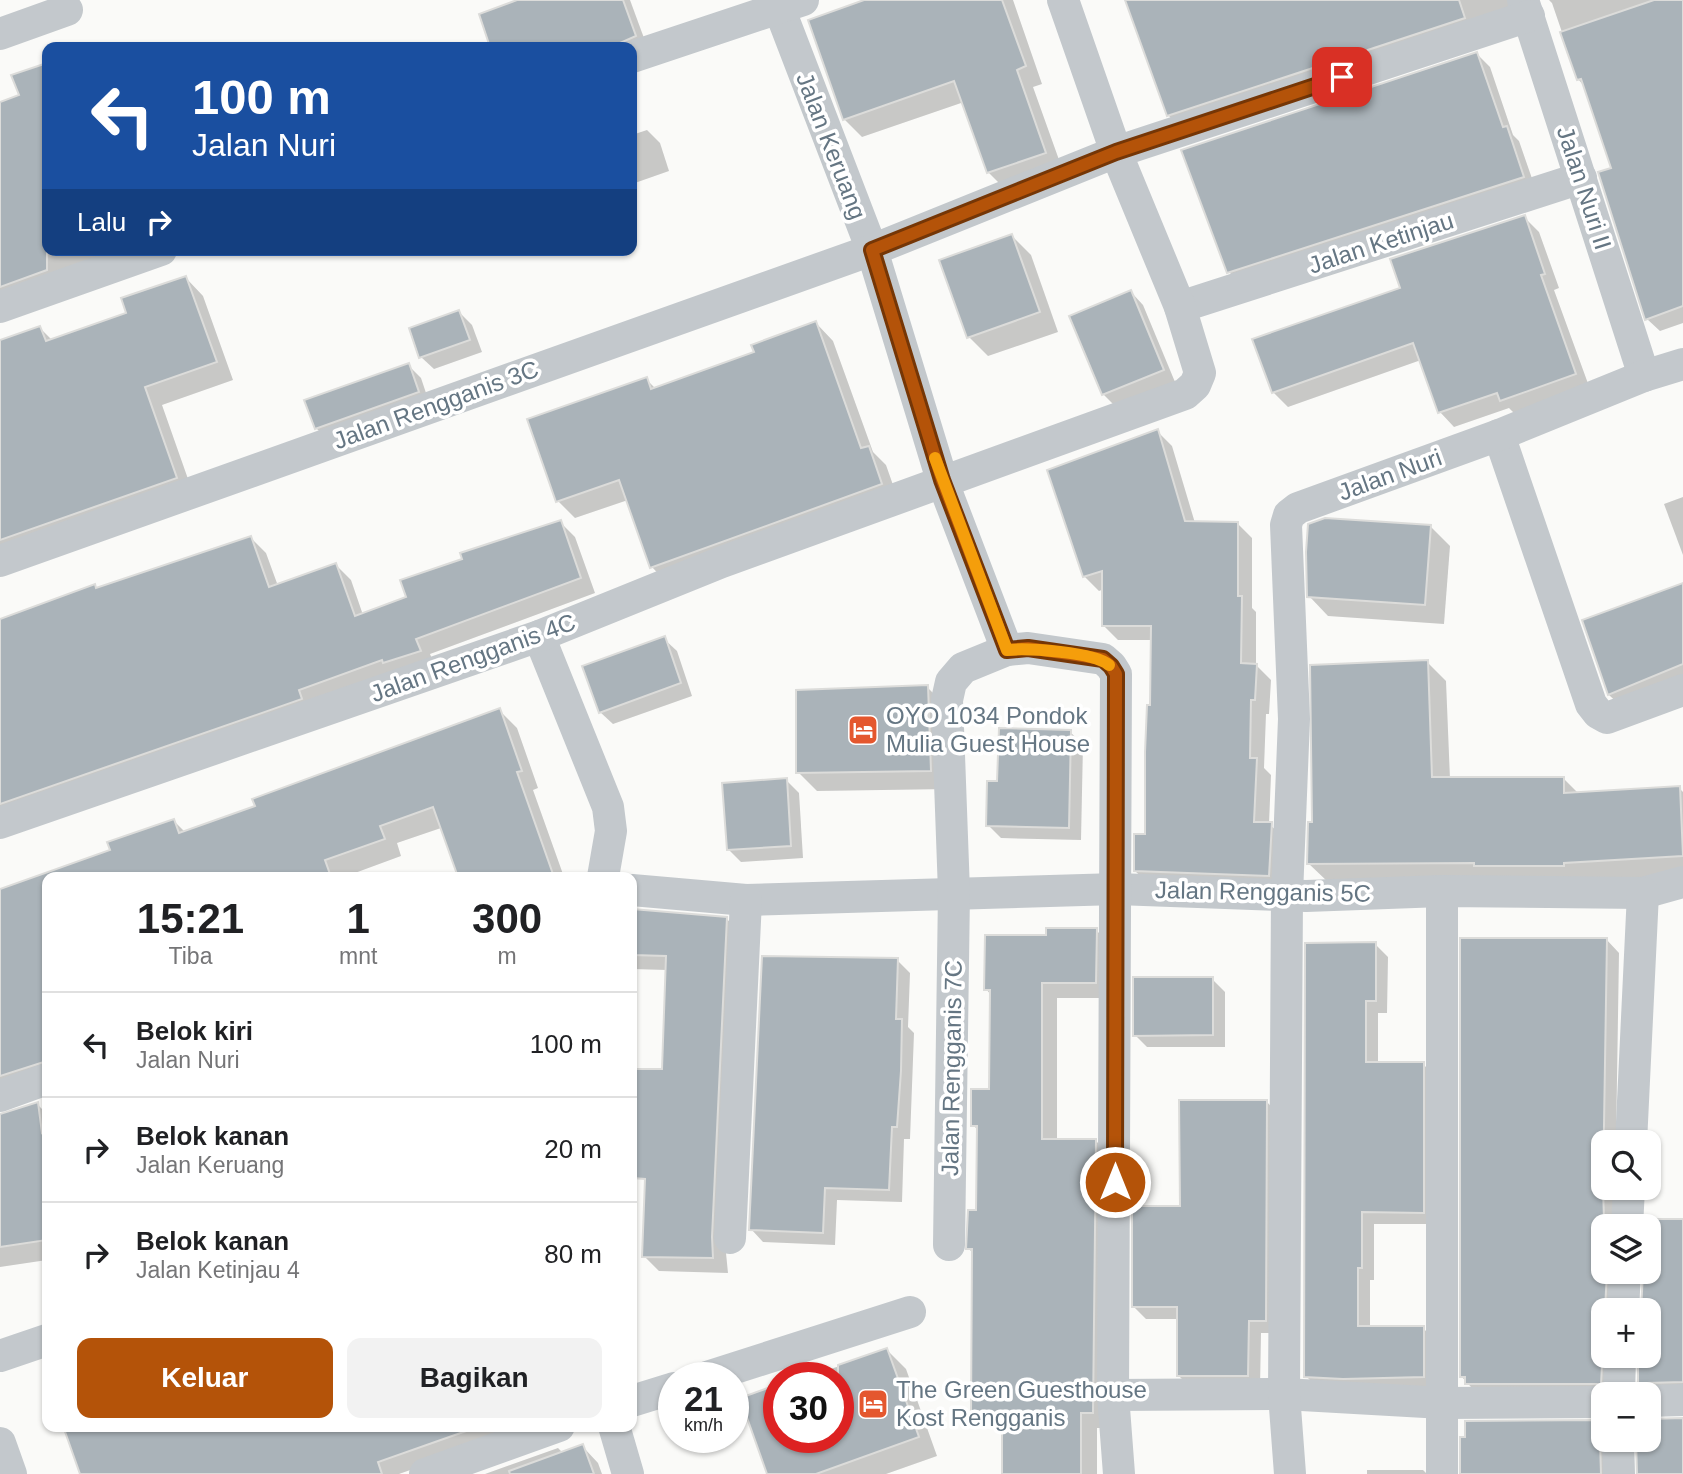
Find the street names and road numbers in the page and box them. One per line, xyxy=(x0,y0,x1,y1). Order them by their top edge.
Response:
street label: Jalan Keruang xyxy=(791,69,872,223)
street label: Jalan Nuri II xyxy=(1552,123,1617,253)
street label: Jalan Ketinjau xyxy=(1305,206,1457,279)
street label: Jalan Rengganis 3C xyxy=(330,355,542,454)
street label: Jalan Nuri xyxy=(1334,443,1445,506)
street label: Jalan Rengganis 4C xyxy=(367,608,579,707)
street label: Jalan Rengganis 5C xyxy=(1155,876,1371,907)
street label: Jalan Rengganis 7C xyxy=(936,960,967,1176)

